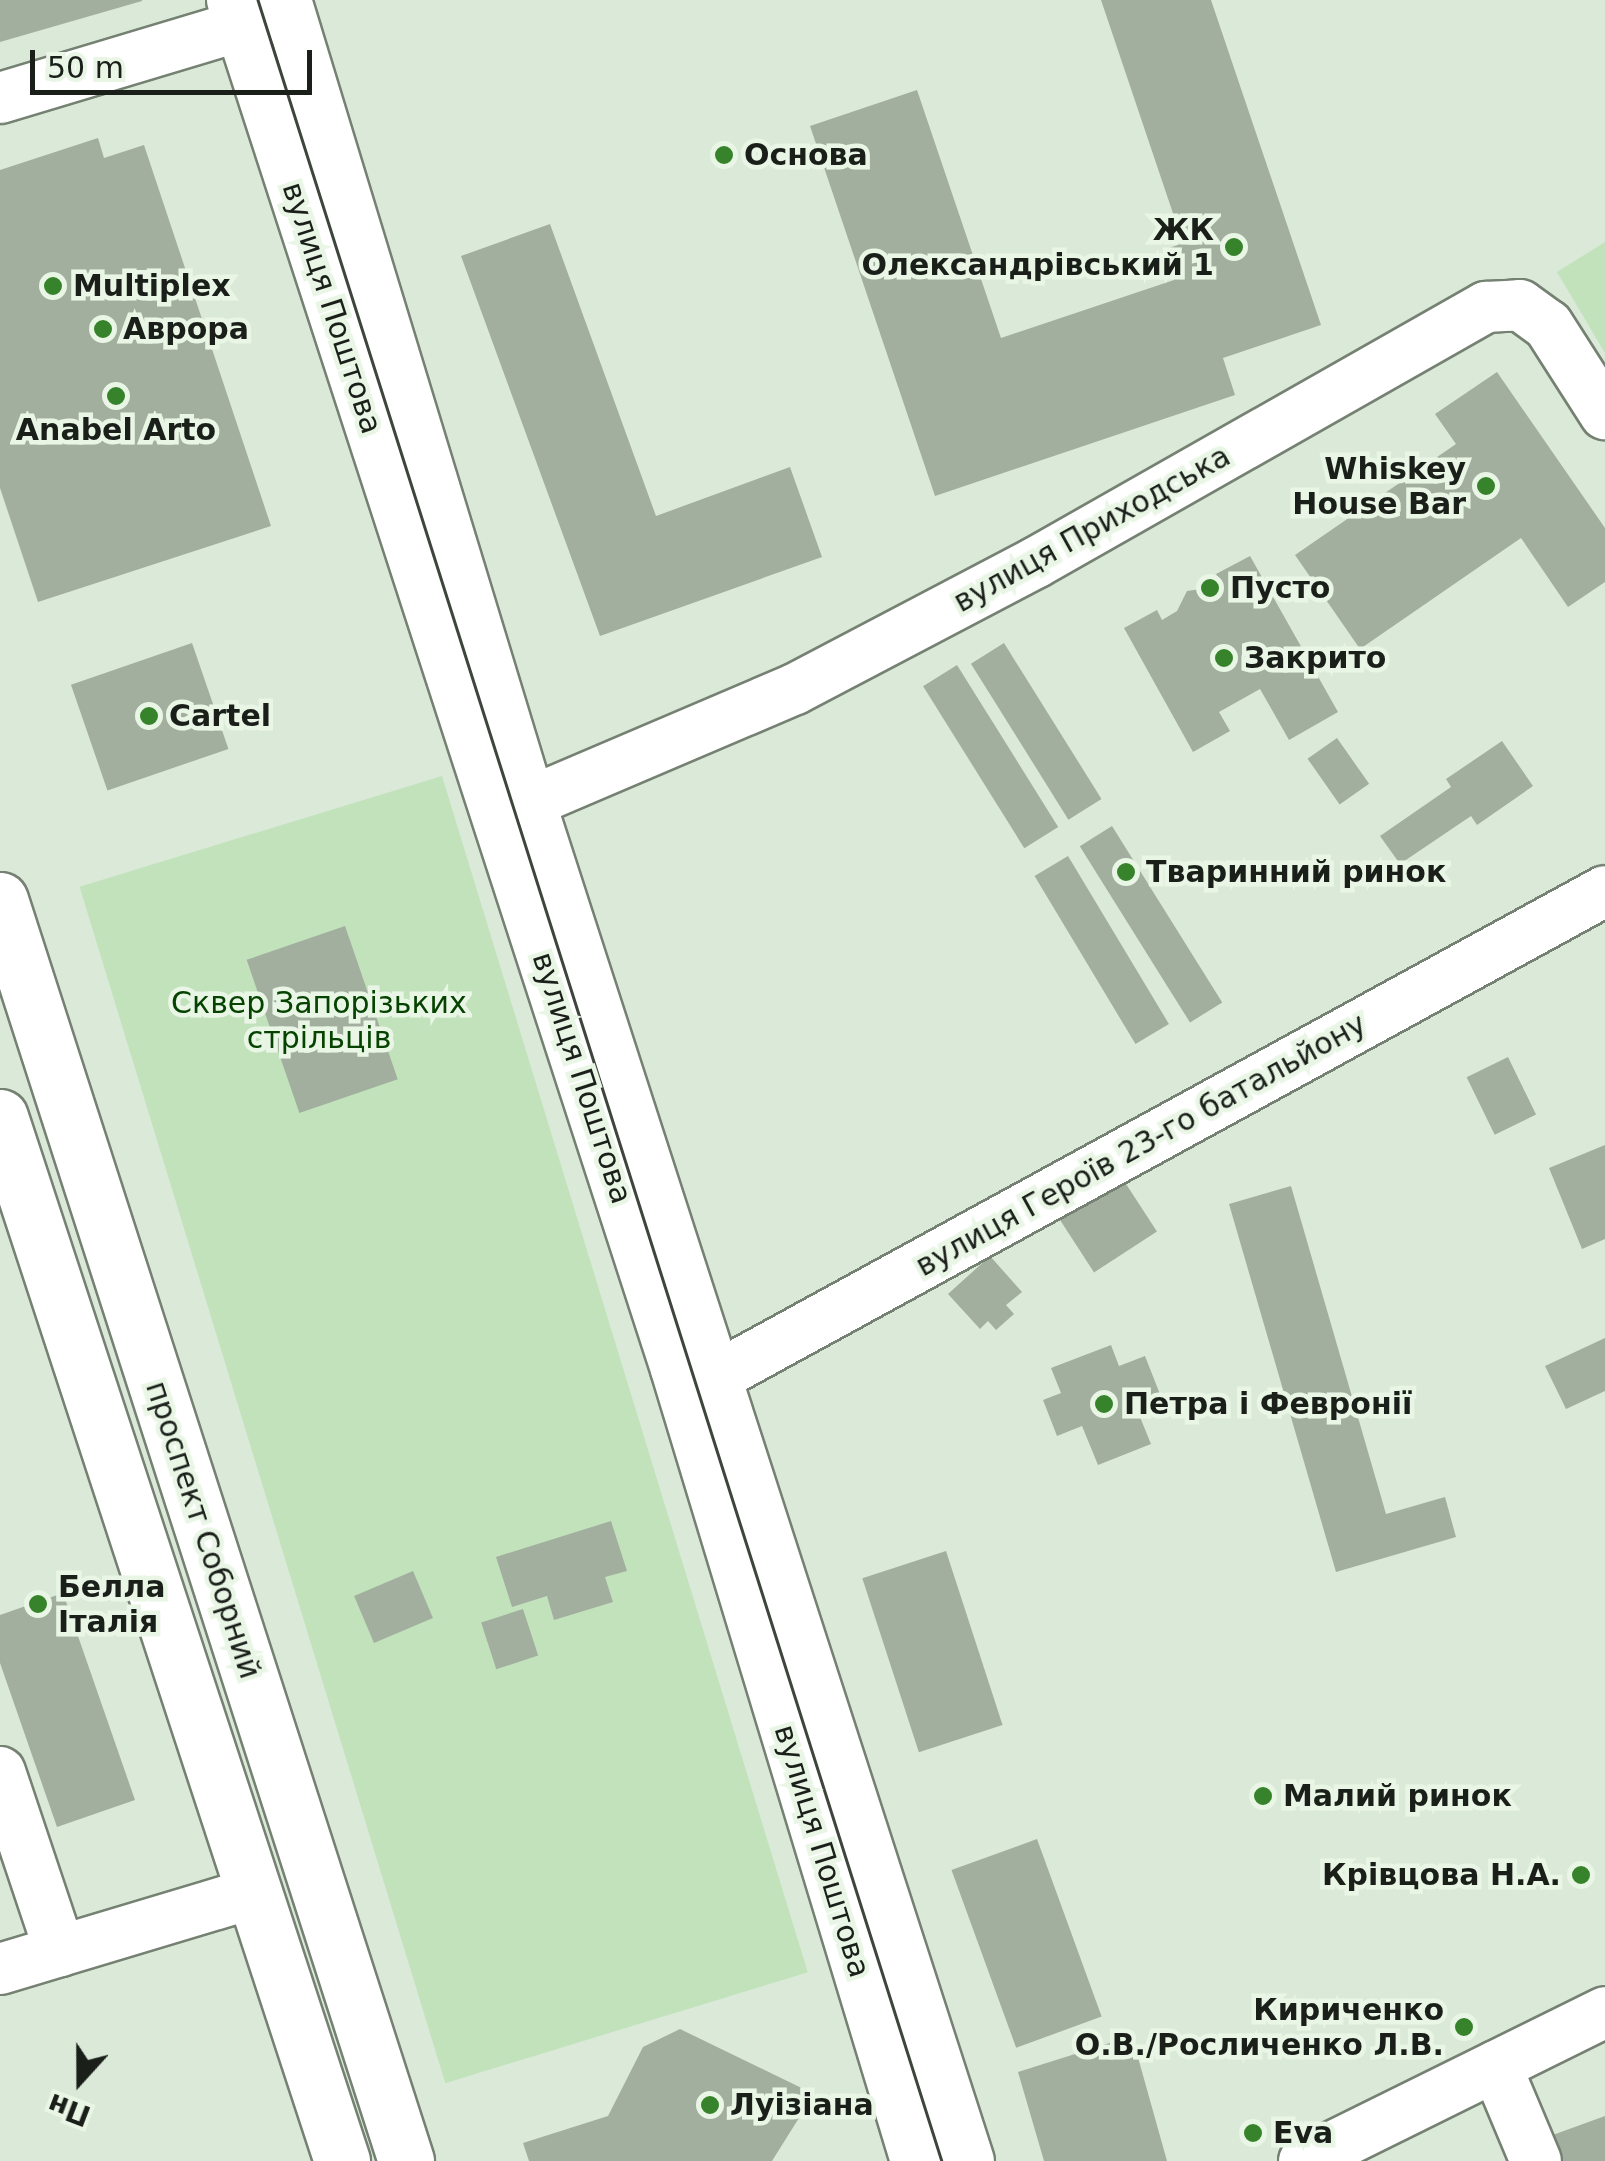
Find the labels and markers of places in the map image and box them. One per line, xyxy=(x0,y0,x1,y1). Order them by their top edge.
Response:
place label: Основа xyxy=(744,137,868,173)
marker: Основа xyxy=(713,144,735,166)
place label: ЖК Олександрівський 1 xyxy=(862,212,1214,282)
marker: ЖК Олександрівський 1 xyxy=(1223,236,1245,258)
place label: Multiplex xyxy=(73,268,231,304)
marker: Multiplex xyxy=(42,275,64,297)
place label: Аврора xyxy=(123,311,249,347)
marker: Аврора xyxy=(92,318,114,340)
marker: Anabel Arto xyxy=(105,385,127,407)
place label: Anabel Arto xyxy=(16,412,216,448)
place label: Whiskey House Bar xyxy=(1292,451,1466,522)
marker: Whiskey House Bar xyxy=(1475,475,1497,497)
place label: Пусто xyxy=(1230,570,1330,606)
marker: Пусто xyxy=(1199,577,1221,599)
place label: Закрито xyxy=(1244,640,1386,676)
marker: Закрито xyxy=(1213,647,1235,669)
place label: Cartel xyxy=(169,698,271,734)
marker: Cartel xyxy=(138,705,160,727)
place label: Тваринний ринок xyxy=(1146,854,1446,890)
marker: Тваринний ринок xyxy=(1115,861,1137,883)
place label: Петра і Февронії xyxy=(1124,1386,1412,1422)
marker: Петра і Февронії xyxy=(1093,1393,1115,1415)
place label: Белла Італія xyxy=(58,1569,165,1640)
marker: Белла Італія xyxy=(27,1593,49,1615)
place label: Малий ринок xyxy=(1283,1778,1512,1814)
marker: Малий ринок xyxy=(1252,1785,1274,1807)
place label: Крівцова Н.А. xyxy=(1322,1857,1561,1893)
marker: Крівцова Н.А. xyxy=(1570,1864,1592,1886)
place label: Кириченко О.В./Росличенко Л.В. xyxy=(1075,1992,1444,2062)
marker: Кириченко О.В./Росличенко Л.В. xyxy=(1453,2016,1475,2038)
place label: Луізіана xyxy=(730,2087,874,2123)
marker: Луізіана xyxy=(699,2094,721,2116)
place label: Eva xyxy=(1273,2115,1333,2151)
marker: Eva xyxy=(1242,2122,1264,2144)

